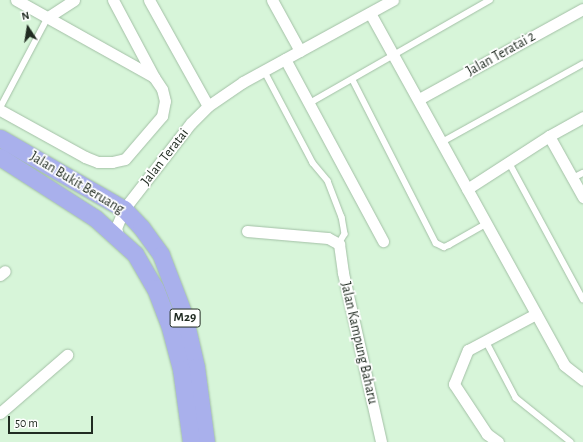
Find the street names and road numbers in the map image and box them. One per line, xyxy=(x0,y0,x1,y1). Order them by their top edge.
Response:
street label: Jalan Teratai 2 xyxy=(464,28,538,80)
street label: Jalan Teratai xyxy=(138,125,192,189)
street label: Jalan Bukit Beruang xyxy=(27,148,127,218)
street label: Jalan Kampung Baharu xyxy=(337,280,381,406)
road number: M29 xyxy=(169,307,201,329)

